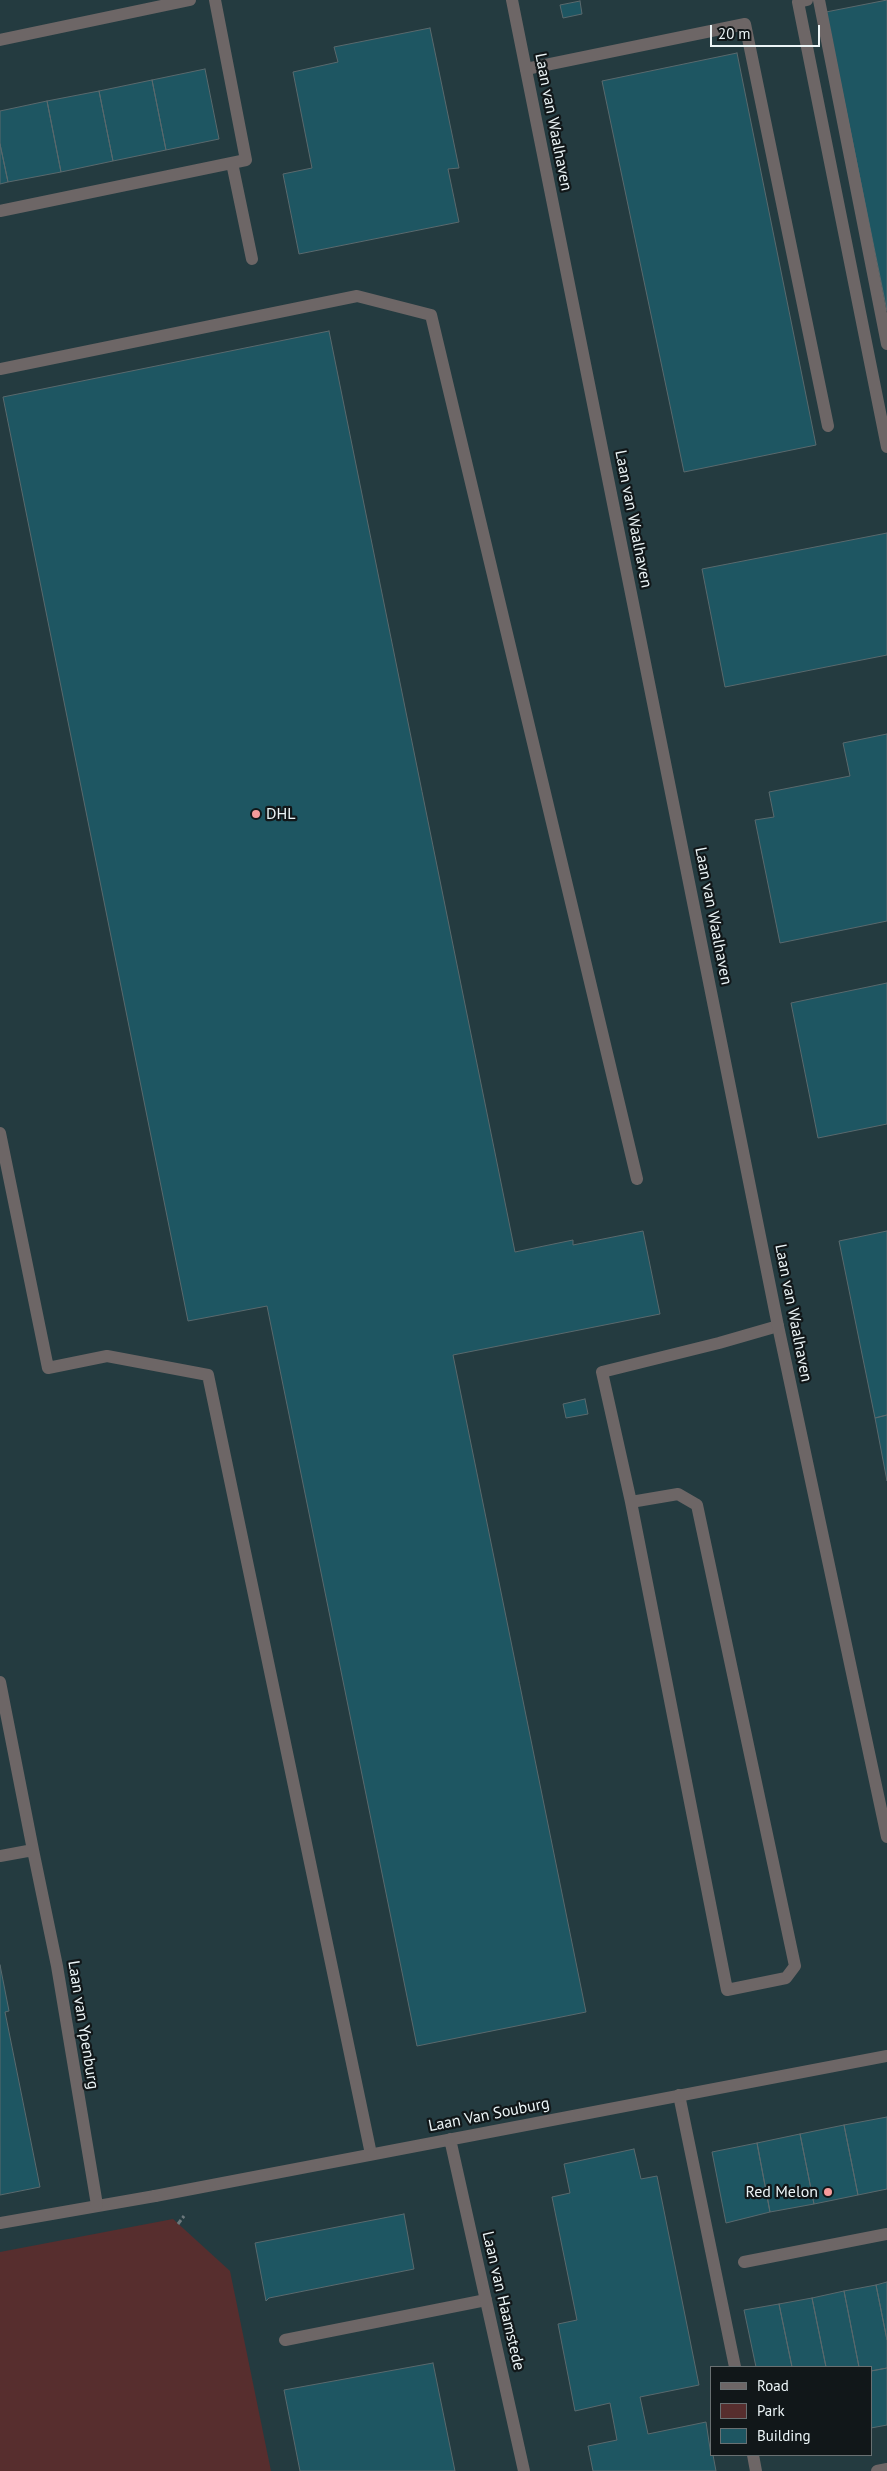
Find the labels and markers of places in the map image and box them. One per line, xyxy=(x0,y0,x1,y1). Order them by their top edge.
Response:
place label: DHL xyxy=(266,804,295,824)
marker: DHL xyxy=(250,808,262,820)
place label: Red Melon xyxy=(745,2182,818,2202)
marker: Red Melon xyxy=(822,2186,834,2198)

